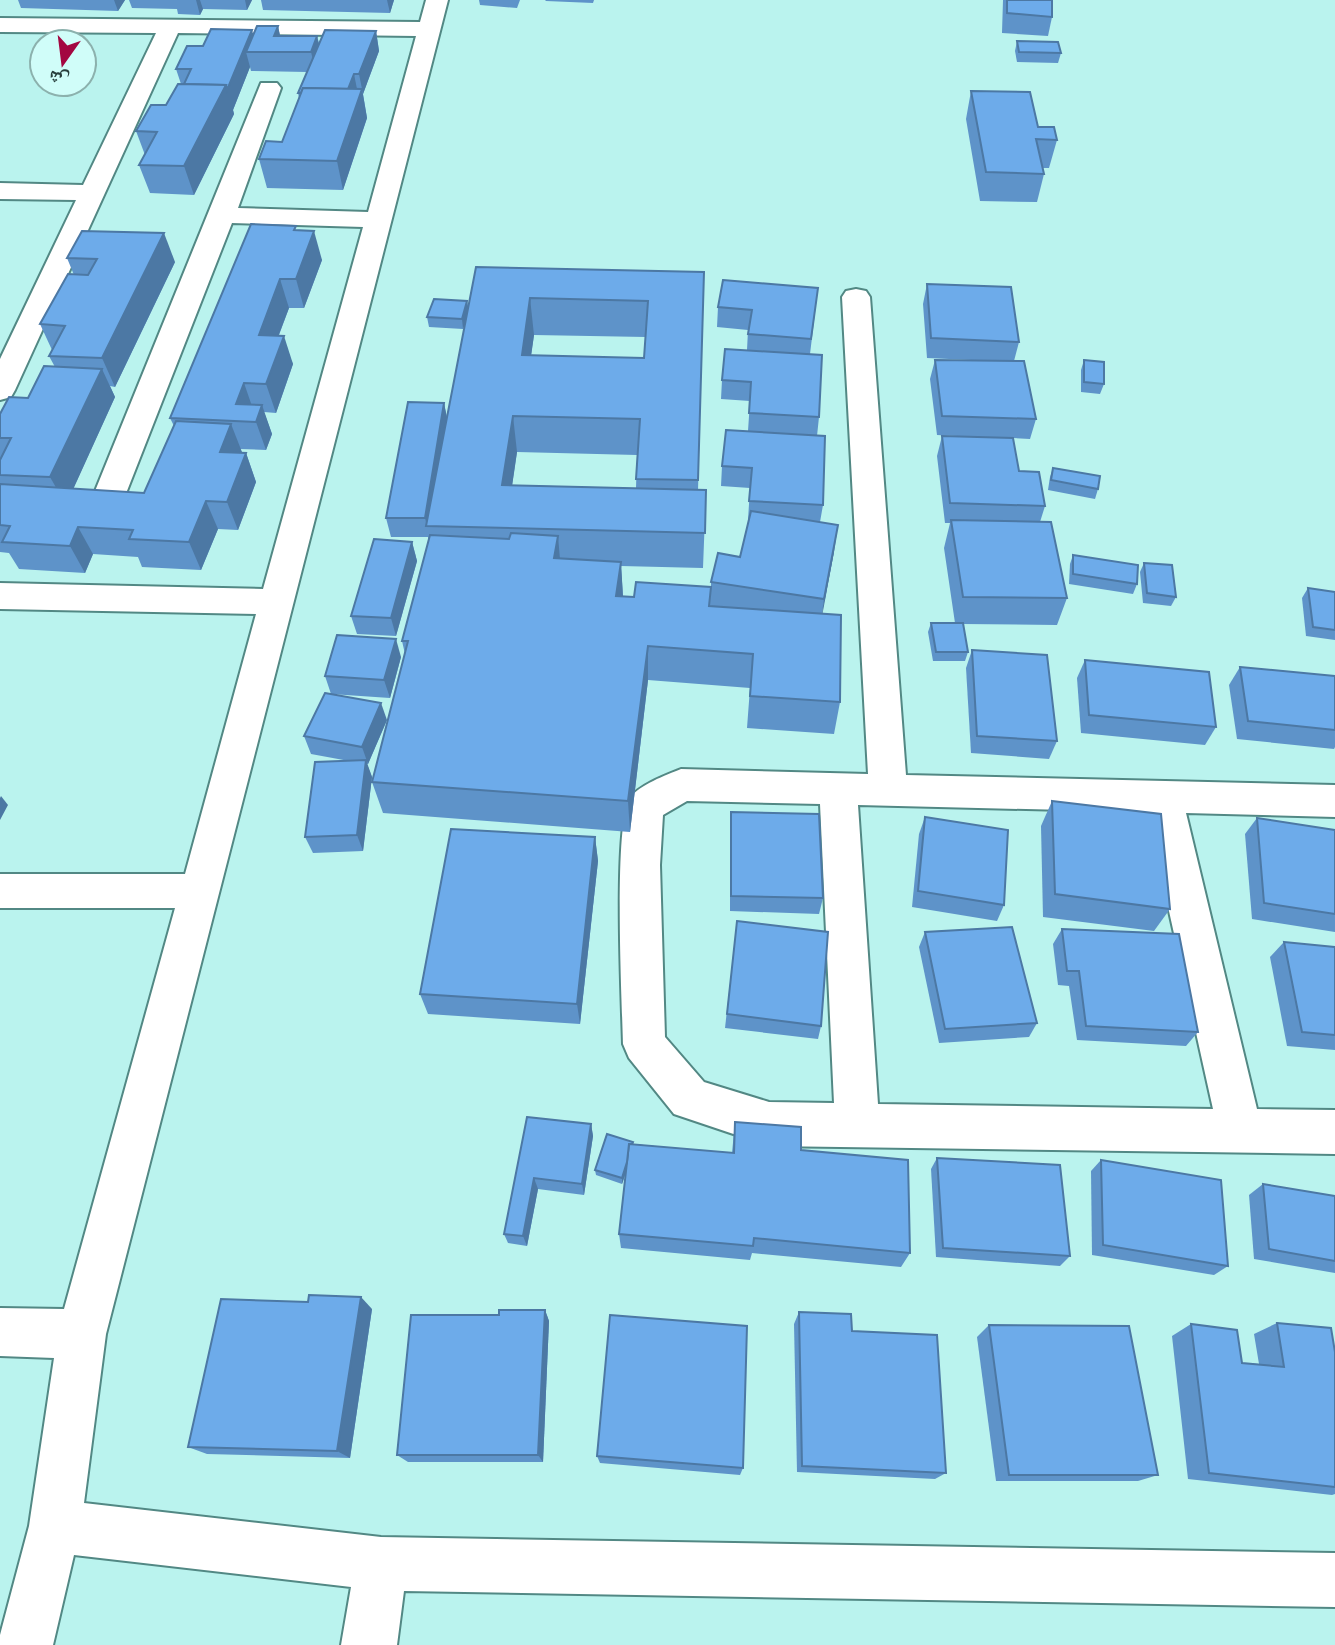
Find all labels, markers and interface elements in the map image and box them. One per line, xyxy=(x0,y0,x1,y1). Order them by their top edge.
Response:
north arrow xyxy=(28,28,98,98)
text: ش xyxy=(46,65,72,94)

